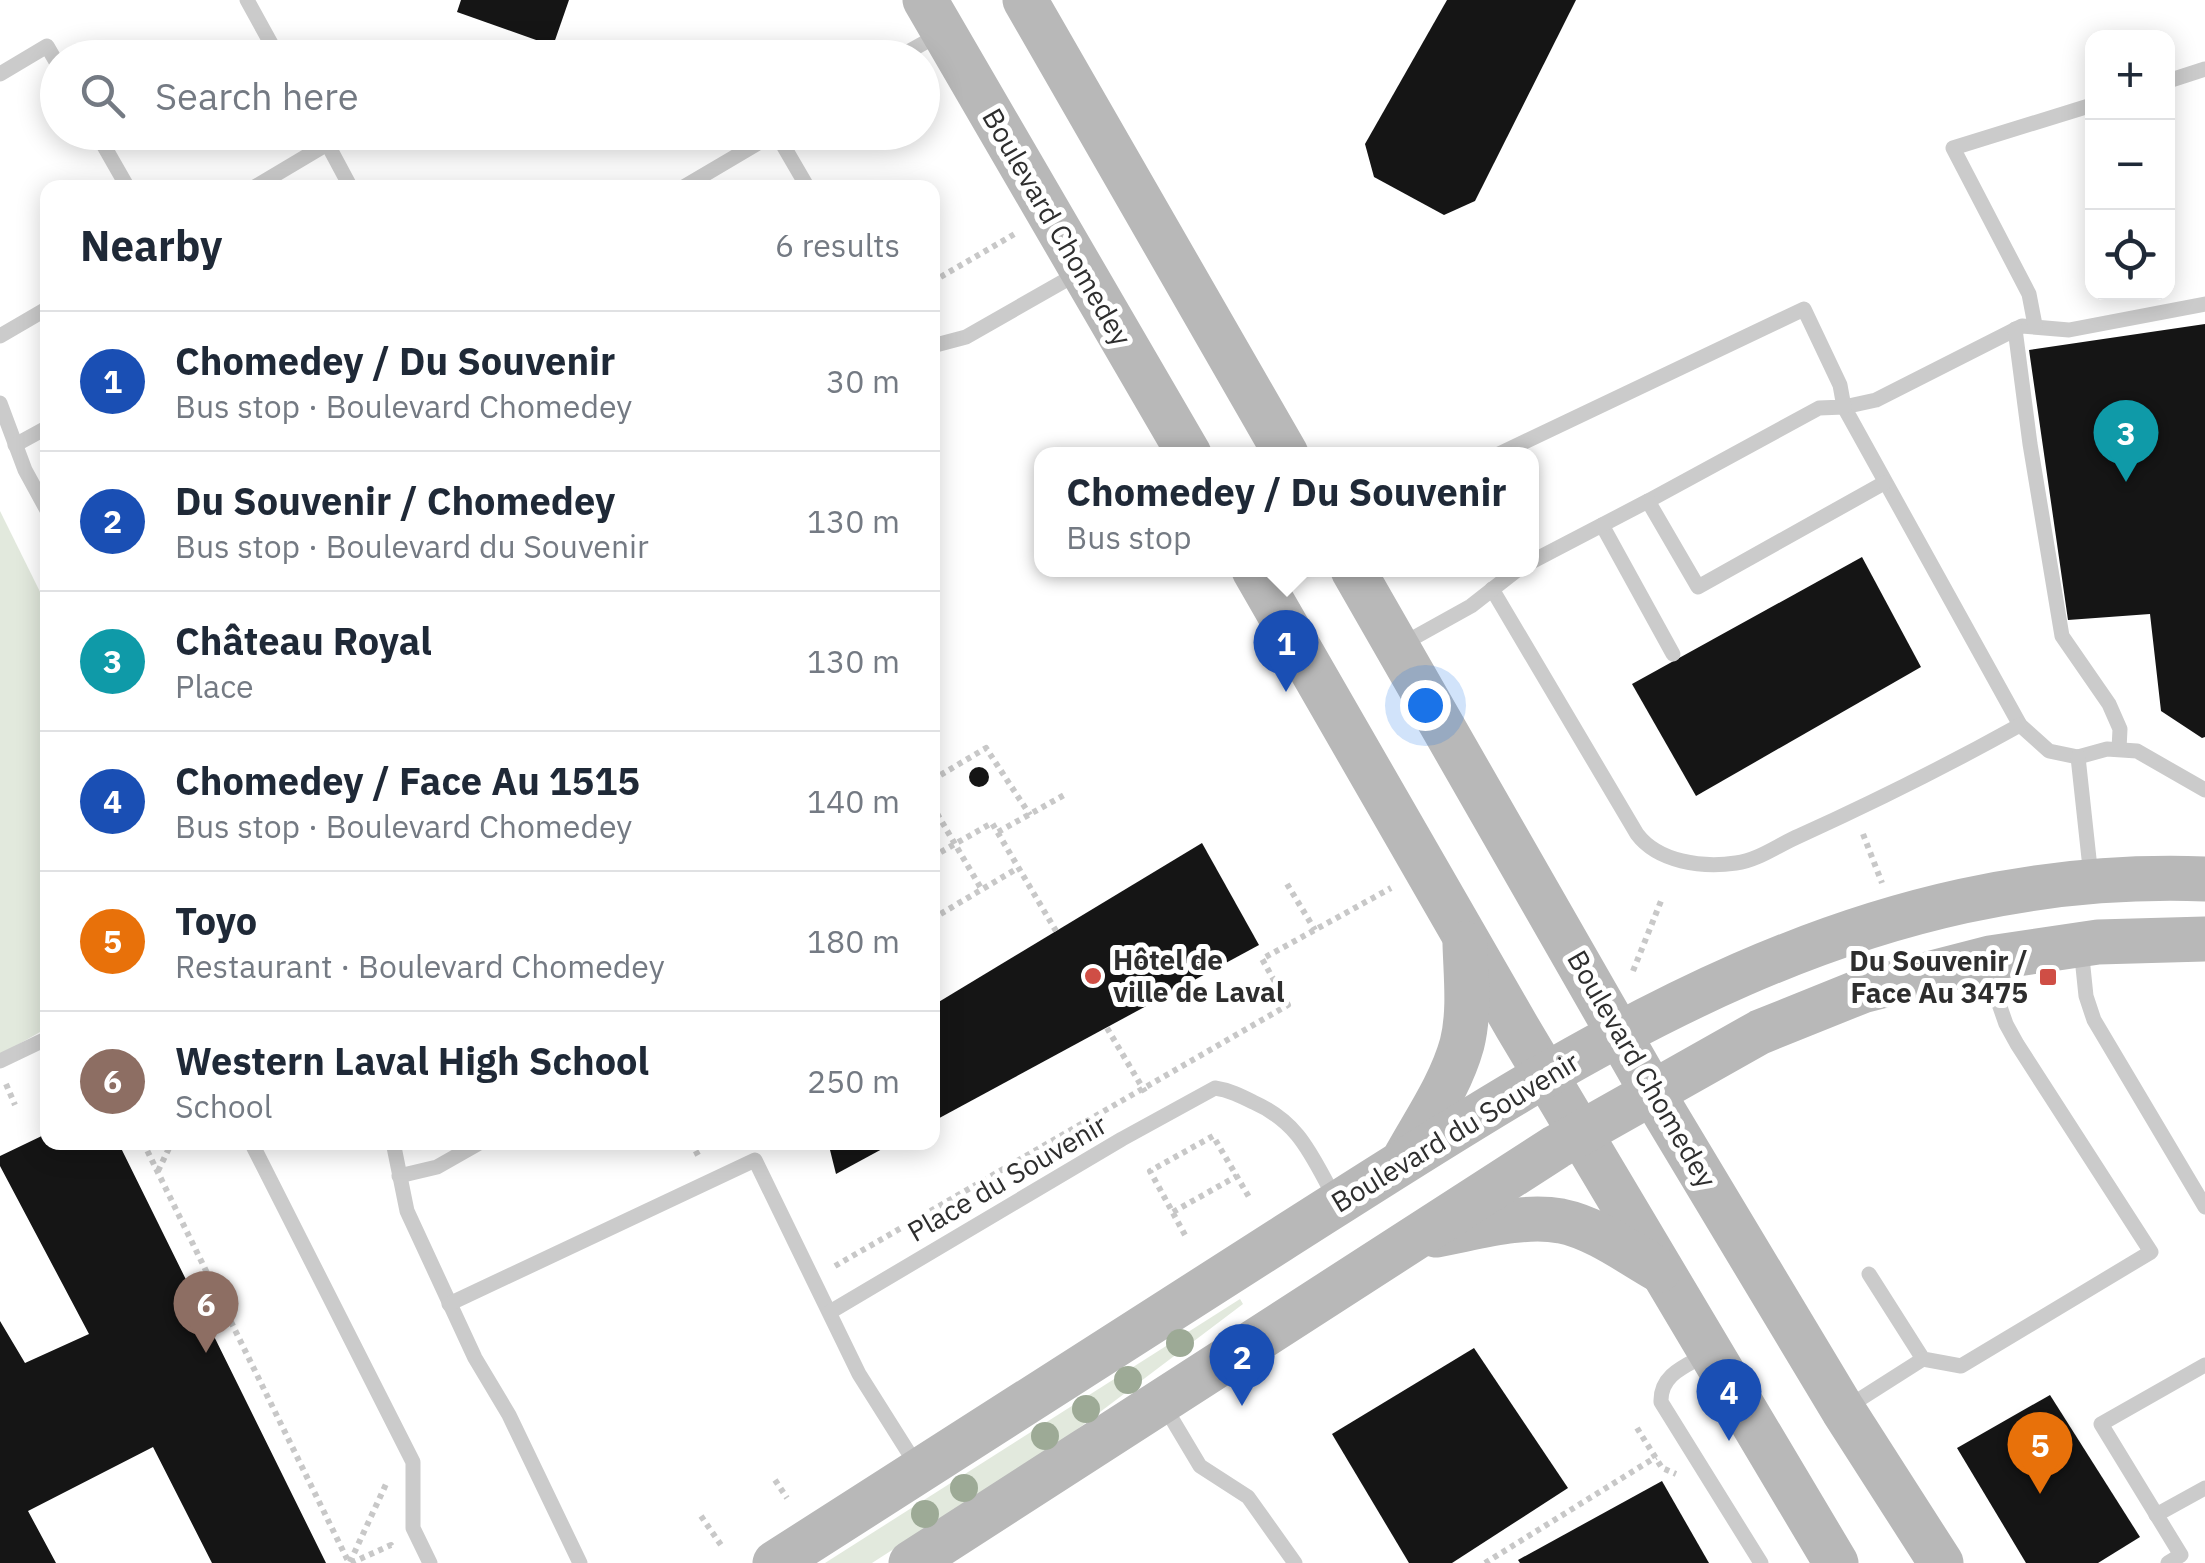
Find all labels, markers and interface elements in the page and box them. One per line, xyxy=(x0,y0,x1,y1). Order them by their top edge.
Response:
map controls xyxy=(2085,30,2175,300)
button: + xyxy=(2085,30,2175,120)
search box xyxy=(40,40,940,150)
icon: search xyxy=(75,68,130,123)
text: Search here xyxy=(155,71,359,120)
street label: Boulevard Chomedey xyxy=(974,101,1141,352)
button: − xyxy=(2085,120,2175,210)
button: locate xyxy=(2085,210,2175,300)
text: Nearby xyxy=(80,218,222,273)
text: 6 results xyxy=(775,224,900,266)
text: Chomedey / Du Souvenir xyxy=(175,336,615,385)
text: 1 xyxy=(103,360,122,402)
text: 30 m xyxy=(826,360,900,402)
text: Bus stop · Boulevard Chomedey xyxy=(175,385,632,427)
pin: 3 xyxy=(2094,400,2158,482)
popup xyxy=(1034,447,1539,577)
text: Chomedey / Du Souvenir xyxy=(1066,467,1507,516)
text: Du Souvenir / Chomedey xyxy=(175,476,615,525)
text: 2 xyxy=(103,500,122,542)
text: 130 m xyxy=(807,500,900,542)
text: Bus stop xyxy=(1066,516,1192,558)
text: Bus stop · Boulevard du Souvenir xyxy=(175,525,649,567)
pin: 1 xyxy=(1254,610,1318,692)
text: Château Royal xyxy=(175,616,432,665)
text: 3 xyxy=(103,640,122,682)
text: 130 m xyxy=(807,640,900,682)
text: Place xyxy=(175,665,254,707)
your location xyxy=(1400,680,1451,731)
text: Chomedey / Face Au 1515 xyxy=(175,756,640,805)
text: 4 xyxy=(103,780,122,822)
text: 140 m xyxy=(807,780,900,822)
text: Bus stop · Boulevard Chomedey xyxy=(175,805,632,847)
text: Toyo xyxy=(175,896,257,945)
text: 5 xyxy=(103,920,122,962)
text: 180 m xyxy=(807,920,900,962)
place label: Hôtel de ville de Laval xyxy=(1113,941,1284,1010)
place label: Du Souvenir / Face Au 3475 xyxy=(1849,942,2028,1011)
street label: Boulevard Chomedey xyxy=(1559,943,1726,1194)
text: Restaurant · Boulevard Chomedey xyxy=(175,945,665,987)
marker: Hôtel de ville de Laval xyxy=(1082,965,1104,987)
marker: Du Souvenir / Face Au 3475 xyxy=(2037,966,2059,988)
text: Western Laval High School xyxy=(175,1036,649,1085)
street label: Boulevard du Souvenir xyxy=(1324,1043,1585,1220)
text: 6 xyxy=(103,1060,122,1102)
text: 250 m xyxy=(807,1060,900,1102)
text: School xyxy=(175,1085,272,1127)
street label: Place du Souvenir xyxy=(900,1106,1113,1250)
pin: 6 xyxy=(174,1270,238,1353)
pin: 2 xyxy=(1210,1324,1274,1406)
pin: 4 xyxy=(1696,1358,1762,1441)
pin: 5 xyxy=(2008,1412,2072,1494)

